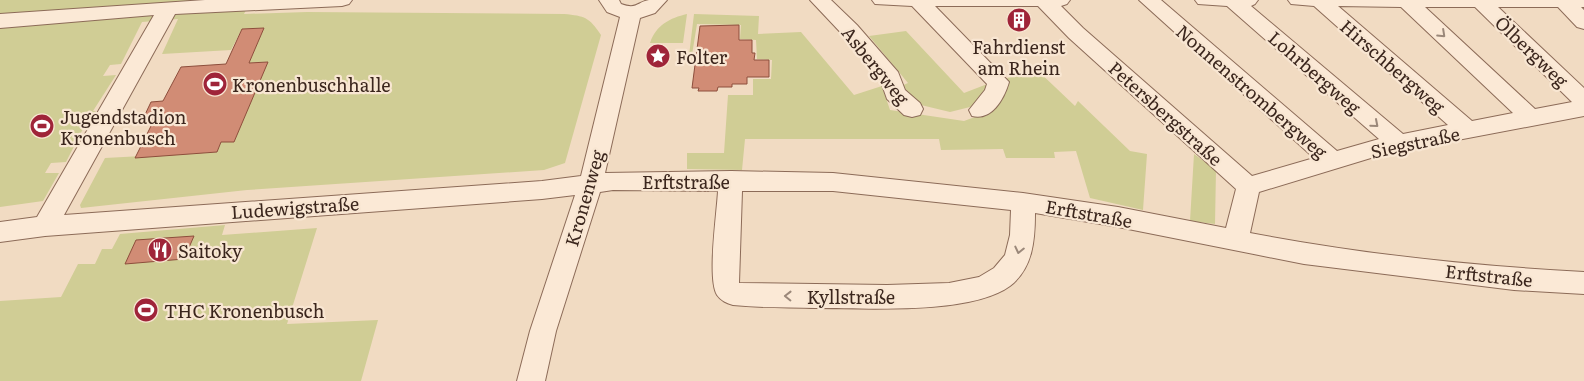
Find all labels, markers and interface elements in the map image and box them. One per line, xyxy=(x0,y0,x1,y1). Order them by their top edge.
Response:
building icon: Fahrdienst am Rhein xyxy=(1006,7,1032,33)
street label: Ölbergweg xyxy=(1489,9,1575,94)
street label: Hirschbergweg xyxy=(1335,13,1452,120)
street label: Nonnenstrombergweg xyxy=(1170,18,1334,165)
street label: Asbergweg xyxy=(836,20,917,111)
street label: Lohrbergweg xyxy=(1263,24,1368,120)
one-way arrow xyxy=(1437,28,1446,37)
place label: Fahrdienst am Rhein xyxy=(972,33,1066,81)
place icon: Folter xyxy=(645,43,671,69)
place label: Folter xyxy=(676,43,728,70)
street label: Petersbergstraße xyxy=(1103,54,1229,172)
sports icon: Kronenbuschhalle xyxy=(202,71,228,97)
place label: Kronenbuschhalle xyxy=(232,71,391,98)
place label: Jugendstadion Kronenbusch xyxy=(60,103,187,151)
sports icon: Jugendstadion Kronenbusch xyxy=(29,113,55,139)
one-way arrow xyxy=(1369,118,1378,127)
street label: Siegstraße xyxy=(1368,119,1462,165)
street label: Kronenweg xyxy=(557,146,611,249)
street label: Erftstraße xyxy=(642,168,730,195)
street label: Ludewigstraße xyxy=(230,189,360,225)
street label: Erftstraße xyxy=(1043,192,1135,234)
restaurant icon: Saitoky xyxy=(147,237,173,263)
place label: Saitoky xyxy=(178,237,243,264)
one-way arrow xyxy=(1014,246,1025,254)
street label: Erftstraße xyxy=(1444,257,1534,293)
street label: Kyllstraße xyxy=(807,283,895,310)
one-way arrow xyxy=(784,291,792,301)
sports icon: THC Kronenbusch xyxy=(133,297,159,323)
place label: THC Kronenbusch xyxy=(164,297,324,324)

